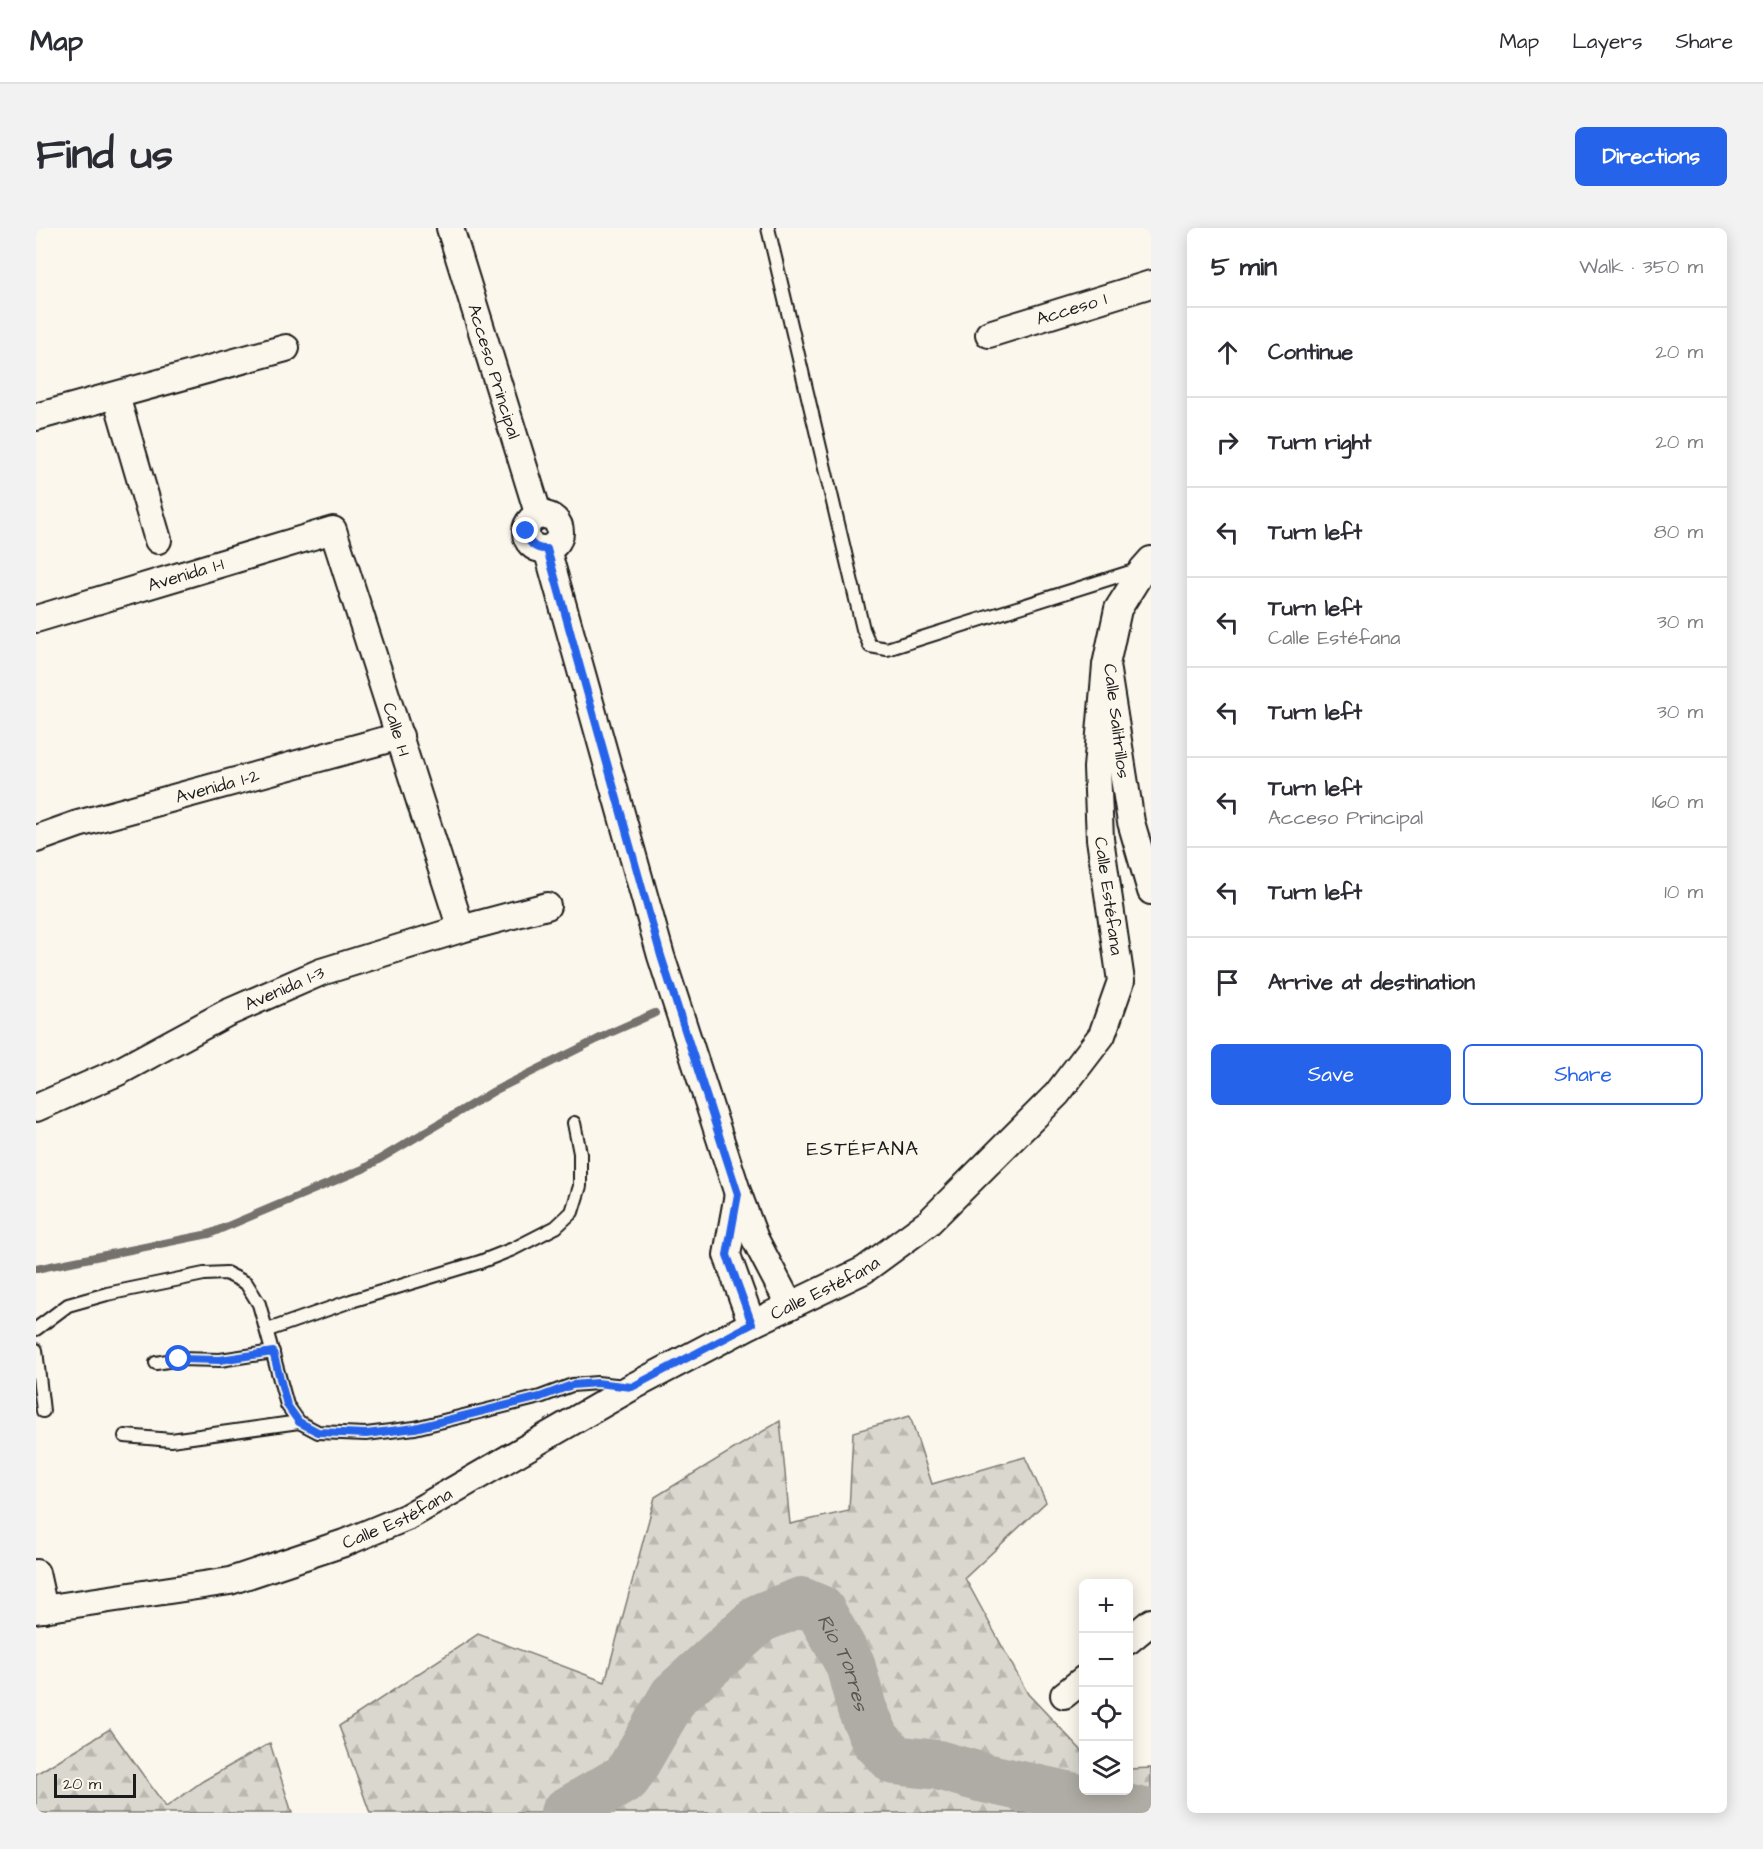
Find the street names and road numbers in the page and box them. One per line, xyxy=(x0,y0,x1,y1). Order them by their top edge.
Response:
street label: Acceso 1 xyxy=(1033,286,1110,332)
street label: Acceso Principal xyxy=(461,301,526,442)
street label: Avenida 1-1 xyxy=(145,552,227,598)
street label: Calle Salitrillos xyxy=(1097,662,1136,780)
street label: Calle 1-1 xyxy=(376,699,417,759)
street label: Avenida 1-2 xyxy=(173,763,263,810)
street label: Calle Estéfana xyxy=(1088,835,1129,957)
street label: Avenida 1-3 xyxy=(241,960,328,1017)
street label: Calle Estéfana xyxy=(766,1251,885,1326)
street label: Calle Estéfana xyxy=(339,1481,457,1555)

